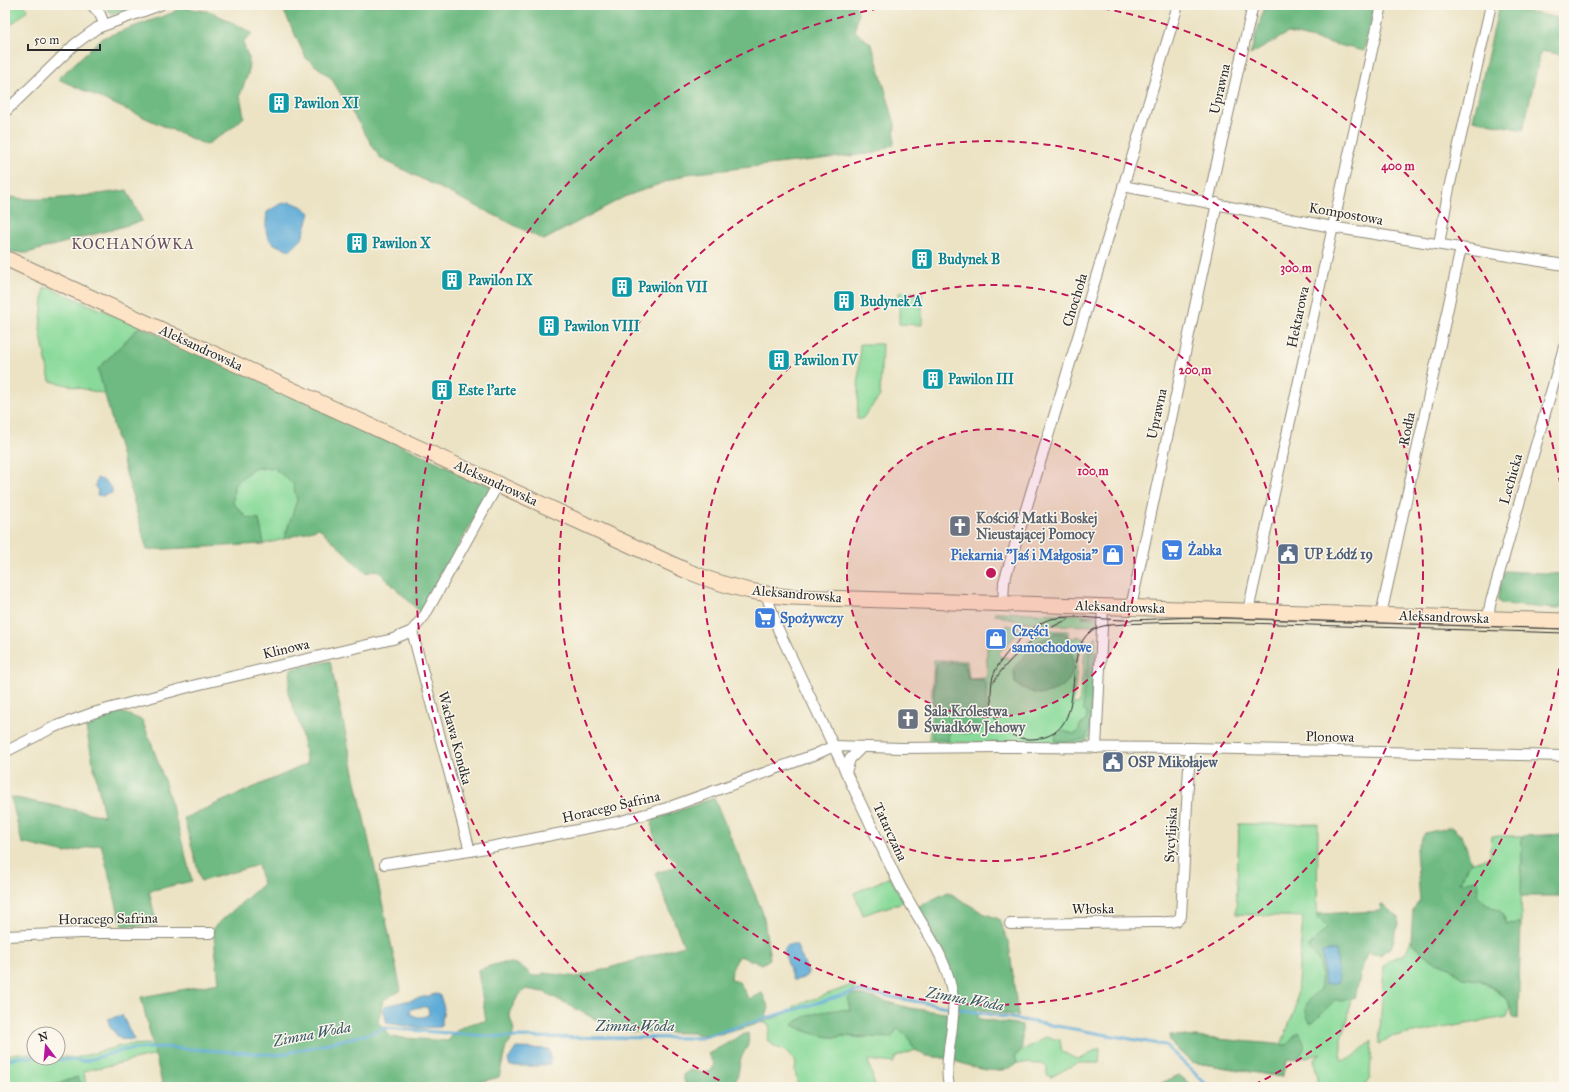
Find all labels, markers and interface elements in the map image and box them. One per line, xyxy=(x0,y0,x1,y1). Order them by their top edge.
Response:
scale bar xyxy=(28,26,100,52)
text: 50 m xyxy=(34,33,59,47)
street label: Uprawna xyxy=(1206,62,1234,116)
building icon: Pawilon XI xyxy=(266,90,292,116)
place label: Pawilon XI xyxy=(294,95,359,112)
text: 400 m xyxy=(1381,159,1416,174)
street label: Kompostowa xyxy=(1308,199,1384,229)
building icon: Pawilon X xyxy=(344,230,370,256)
district label: KOCHANÓWKA xyxy=(71,234,195,253)
place label: Pawilon X xyxy=(372,235,431,252)
building icon: Budynek B xyxy=(909,246,935,272)
place label: Budynek B xyxy=(938,251,1000,269)
text: 300 m xyxy=(1280,261,1313,276)
building icon: Pawilon IX xyxy=(439,267,465,293)
street label: Chochoła xyxy=(1059,271,1091,329)
place label: Pawilon IX xyxy=(468,272,533,289)
building icon: Pawilon VII xyxy=(609,274,635,300)
place label: Pawilon VII xyxy=(638,279,708,296)
street label: Hektarowa xyxy=(1283,285,1313,349)
building icon: Budynek A xyxy=(831,288,857,314)
place label: Budynek A xyxy=(860,293,923,311)
building icon: Pawilon VIII xyxy=(536,313,562,339)
place label: Pawilon VIII xyxy=(564,318,640,335)
street label: Aleksandrowska xyxy=(156,321,245,375)
building icon: Pawilon IV xyxy=(766,347,792,373)
place label: Pawilon IV xyxy=(794,352,859,369)
text: 200 m xyxy=(1179,363,1212,377)
building icon: Pawilon III xyxy=(920,366,946,392)
place label: Pawilon III xyxy=(948,371,1014,388)
building icon: Este l'arte xyxy=(429,377,455,403)
place label: Este l'arte xyxy=(458,382,516,399)
street label: Uprawna xyxy=(1143,387,1171,441)
street label: Rodła xyxy=(1395,411,1419,447)
street label: Lechicka xyxy=(1496,452,1526,506)
street label: Aleksandrowska xyxy=(451,456,540,510)
text: 100 m xyxy=(1077,464,1110,478)
place label: Kościół Matki Boskej Nieustającej Pomocy xyxy=(976,510,1097,544)
church icon: Kościół Matki Boskej Nieustającej Pomocy xyxy=(947,513,973,539)
supermarket icon: Żabka xyxy=(1159,537,1185,563)
place label: Żabka xyxy=(1188,540,1223,559)
public building icon: UP Łódź 19 xyxy=(1275,541,1301,567)
shop icon: Piekarnia "Jaś i Małgosia" xyxy=(1100,542,1126,568)
place label: UP Łódź 19 xyxy=(1304,546,1373,564)
place label: Piekarnia "Jaś i Małgosia" xyxy=(950,547,1098,565)
centre of rings xyxy=(984,566,998,580)
street label: Aleksandrowska xyxy=(750,582,843,606)
street label: Aleksandrowska xyxy=(1074,597,1165,617)
supermarket icon: Spożywczy xyxy=(752,605,778,631)
street label: Aleksandrowska xyxy=(1398,607,1489,627)
place label: Spożywczy xyxy=(780,610,845,628)
place label: Części samochodowe xyxy=(1012,623,1092,656)
shop icon: Części samochodowe xyxy=(983,626,1009,652)
street label: Klinowa xyxy=(261,635,311,663)
street label: Wacława Kondka xyxy=(434,689,476,787)
place label: Sala Królestwa Świadków Jehowy xyxy=(924,703,1027,737)
church icon: Sala Królestwa Świadków Jehowy xyxy=(895,706,921,732)
street label: Plonowa xyxy=(1306,728,1355,746)
public building icon: OSP Mikołajew xyxy=(1100,749,1126,775)
place label: OSP Mikołajew xyxy=(1128,754,1218,772)
street label: Horacego Safrina xyxy=(560,787,662,827)
street label: Tatarczana xyxy=(869,800,911,864)
street label: Sycylijska xyxy=(1161,807,1181,863)
street label: Włoska xyxy=(1072,900,1114,918)
street label: Horacego Safrina xyxy=(58,910,158,928)
water label: Zimna Woda xyxy=(923,983,1006,1015)
water label: Zimna Woda xyxy=(594,1017,675,1035)
water label: Zimna Woda xyxy=(270,1018,353,1051)
north arrow xyxy=(26,1026,66,1066)
text: N xyxy=(37,1029,50,1044)

